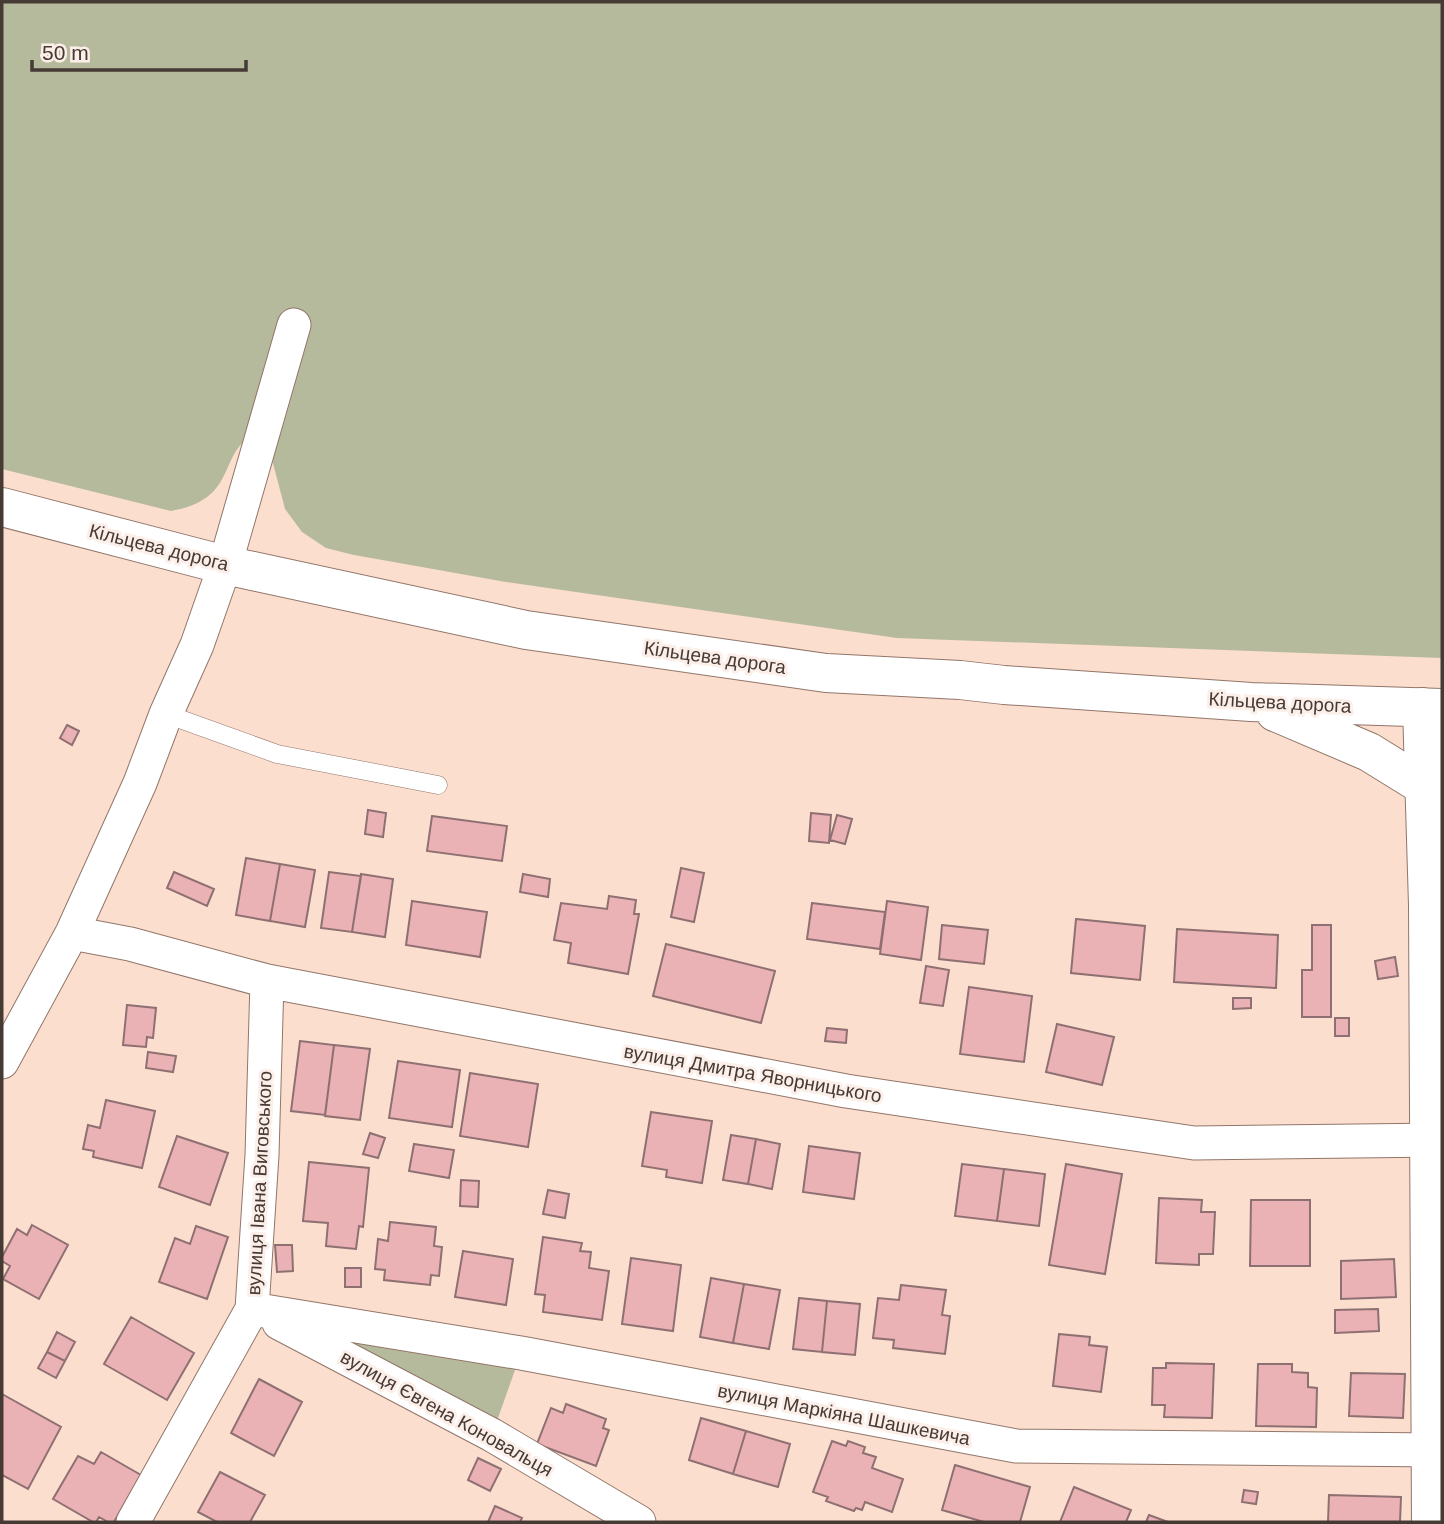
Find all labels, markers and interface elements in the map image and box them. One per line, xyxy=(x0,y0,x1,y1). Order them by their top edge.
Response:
scale bar xyxy=(32,28,245,72)
text: 50 m xyxy=(42,41,89,64)
street label: Кільцева дорога xyxy=(87,520,231,575)
street label: Кільцева дорога xyxy=(643,637,788,678)
street label: Кільцева дорога xyxy=(1208,688,1352,717)
street label: вулиця Дмитра Яворницького xyxy=(622,1040,883,1107)
street label: вулиця Івана Виговського xyxy=(243,1070,276,1296)
street label: вулиця Євгена Коновальця xyxy=(337,1346,557,1481)
street label: вулиця Маркіяна Шашкевича xyxy=(716,1380,972,1449)

